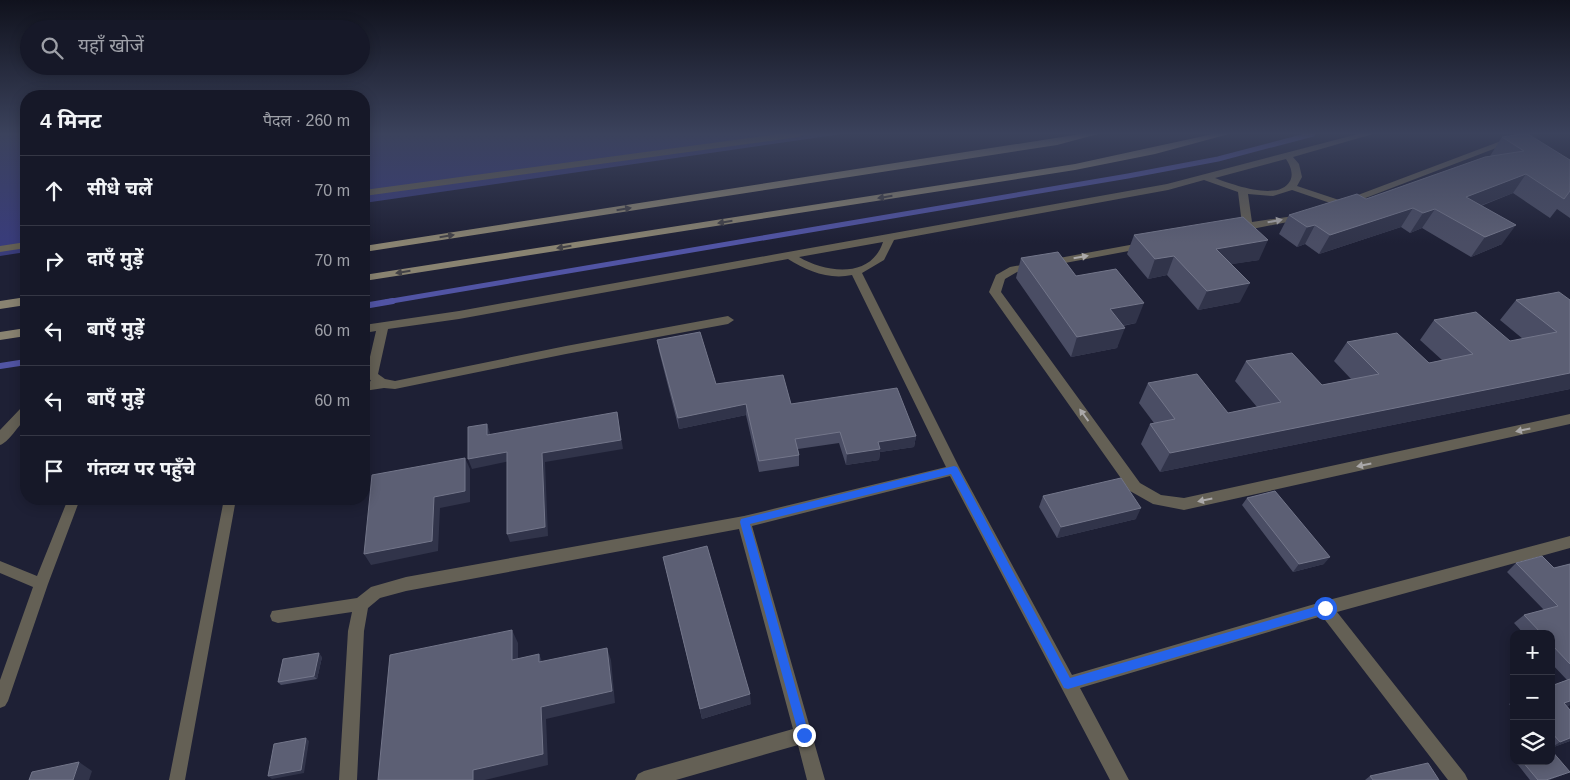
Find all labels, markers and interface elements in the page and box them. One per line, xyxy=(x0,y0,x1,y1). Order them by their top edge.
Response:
search box xyxy=(20,20,370,75)
icon: search xyxy=(38,34,66,62)
text: यहाँ खोजें xyxy=(78,35,144,56)
text: 4 मिनट xyxy=(40,109,102,132)
text: पैदल · 260 m xyxy=(263,112,350,129)
icon: ahead xyxy=(40,177,68,205)
text: सीधे चलें xyxy=(87,178,152,199)
text: 70 m xyxy=(314,182,350,199)
one-way arrow xyxy=(877,193,893,201)
one-way arrow xyxy=(617,204,633,212)
one-way arrow xyxy=(1267,217,1283,225)
one-way arrow xyxy=(716,218,732,226)
one-way arrow xyxy=(439,232,455,240)
one-way arrow xyxy=(556,243,572,251)
icon: right xyxy=(40,247,68,275)
text: दाएँ मुड़ें xyxy=(87,248,143,269)
text: 70 m xyxy=(314,252,350,269)
one-way arrow xyxy=(1073,253,1089,261)
one-way arrow xyxy=(395,269,411,277)
icon: left xyxy=(40,317,68,345)
text: बाएँ मुड़ें xyxy=(87,318,144,339)
text: 60 m xyxy=(314,322,350,339)
icon: left xyxy=(40,387,68,415)
text: बाएँ मुड़ें xyxy=(87,388,144,409)
text: 60 m xyxy=(314,392,350,409)
one-way arrow xyxy=(1079,408,1089,422)
one-way arrow xyxy=(1515,426,1530,434)
icon: arrive xyxy=(40,457,68,485)
text: गंतव्य पर पहुँचे xyxy=(87,458,195,479)
one-way arrow xyxy=(1356,461,1371,469)
one-way arrow xyxy=(1197,496,1213,504)
route start xyxy=(1314,597,1337,620)
map controls xyxy=(1510,630,1555,765)
button: + xyxy=(1510,630,1555,675)
button: − xyxy=(1510,675,1555,720)
button: layers xyxy=(1510,720,1555,765)
route end xyxy=(793,724,816,747)

